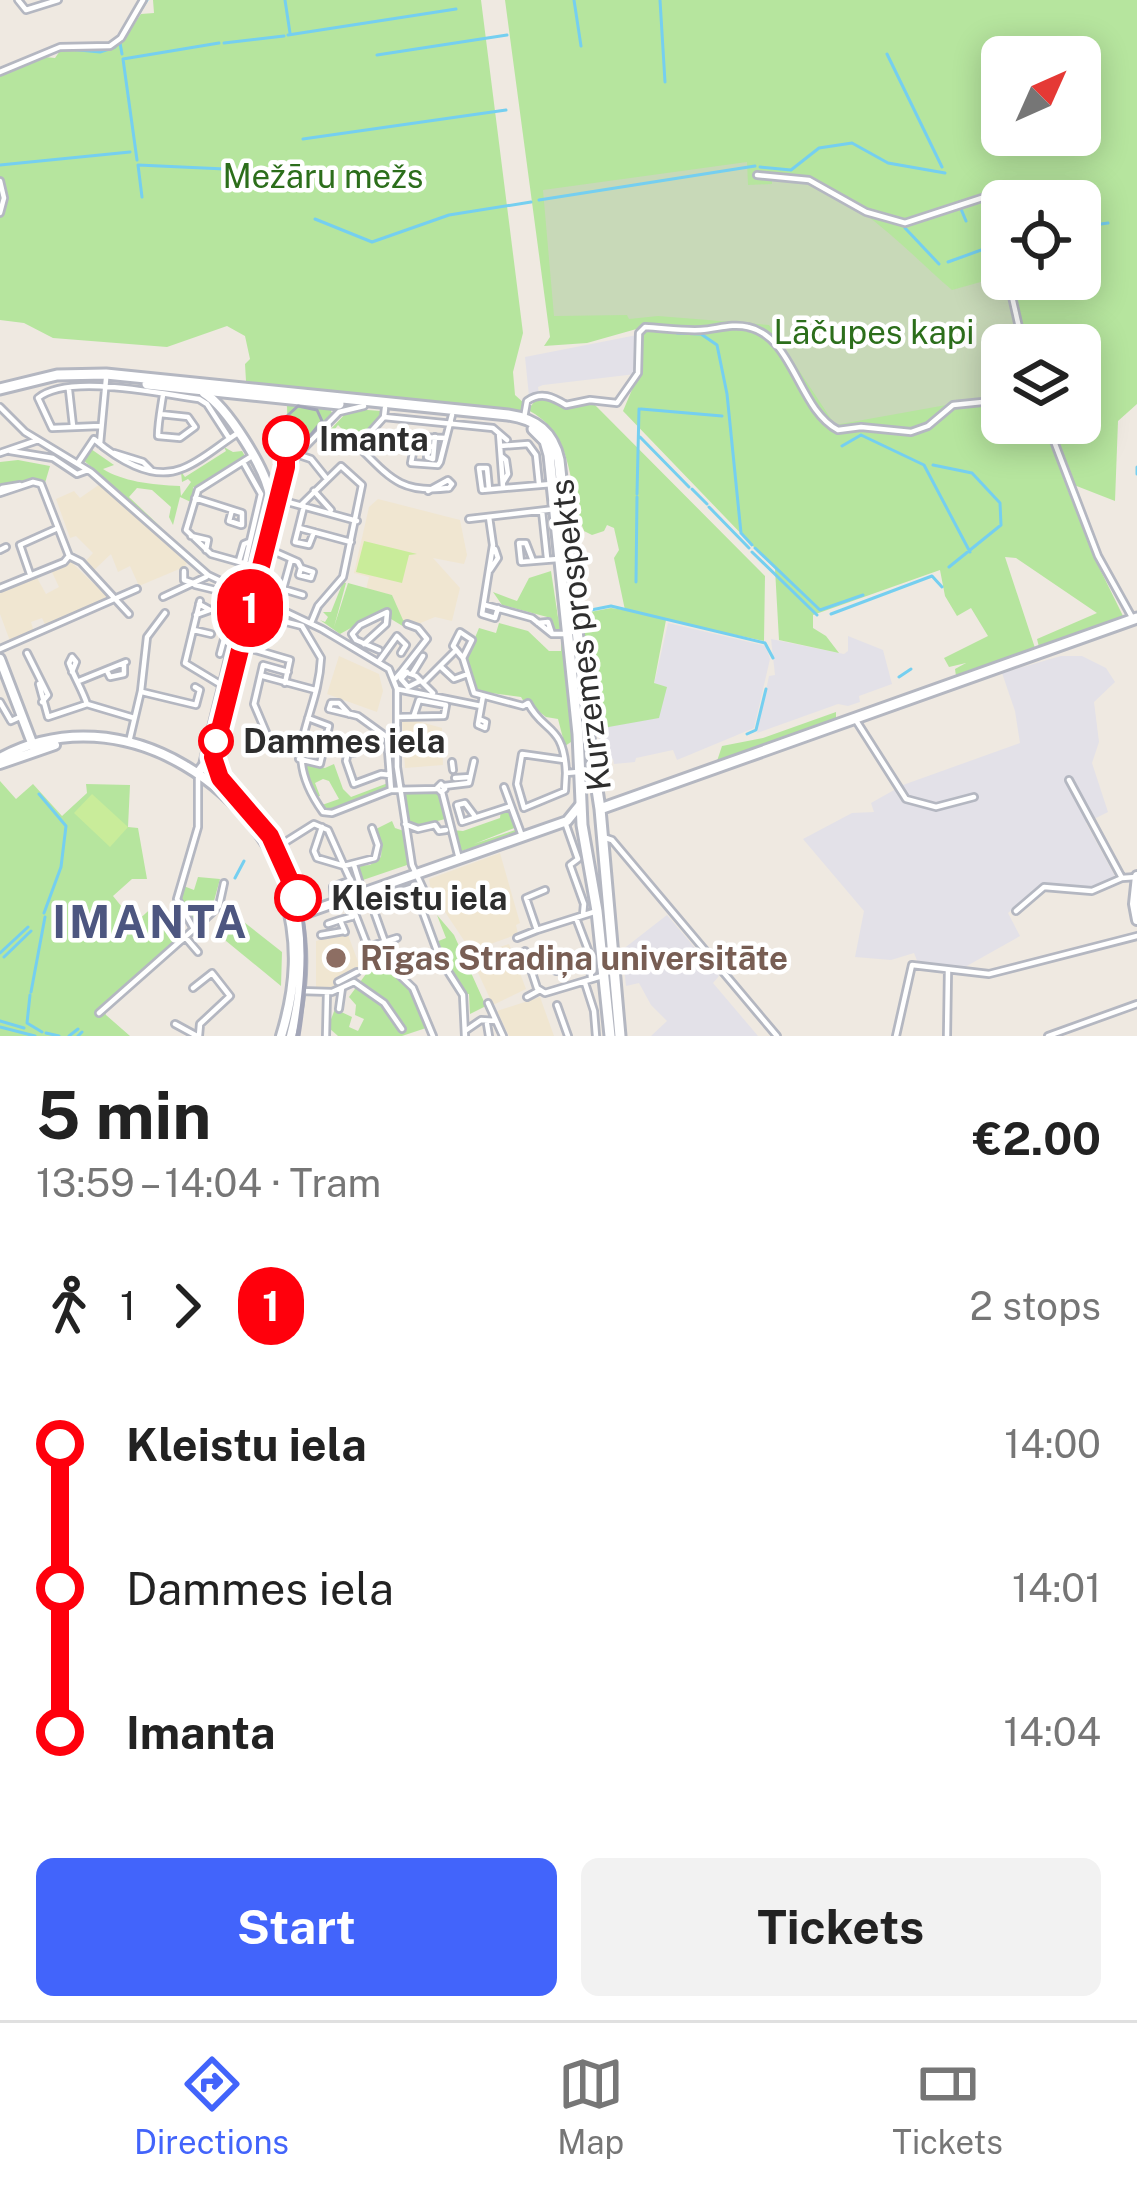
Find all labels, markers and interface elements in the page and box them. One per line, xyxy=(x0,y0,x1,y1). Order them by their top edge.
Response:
north arrow xyxy=(981,36,1101,156)
map controls xyxy=(981,36,1101,444)
park label: Mežāru mežs xyxy=(222,157,424,195)
button: locate xyxy=(981,180,1101,300)
park label: Lāčupes kapi xyxy=(773,313,975,351)
button: layers xyxy=(981,324,1101,444)
marker: Imanta xyxy=(264,417,308,461)
place label: Imanta xyxy=(319,420,429,458)
street label: Kurzemes prospekts xyxy=(542,477,618,793)
line badge: 1 xyxy=(211,569,289,647)
text: 1 xyxy=(241,583,259,632)
place label: Dammes iela xyxy=(243,722,445,760)
marker: Dammes iela xyxy=(200,725,232,757)
marker: Kleistu iela xyxy=(276,876,320,920)
place label: Kleistu iela xyxy=(331,879,508,917)
district label: IMANTA xyxy=(52,895,250,948)
place label: Rīgas Stradiņa universitāte xyxy=(360,939,788,978)
marker: Rīgas Stradiņa universitāte xyxy=(323,945,349,971)
text: 5 min xyxy=(36,1076,212,1154)
text: €2.00 xyxy=(973,1112,1101,1165)
text: 13:59 – 14:04 · Tram xyxy=(36,1160,381,1206)
icon: walk xyxy=(36,1273,102,1339)
icon: forward xyxy=(154,1273,220,1339)
text: 1 xyxy=(262,1281,280,1330)
text: 1 xyxy=(120,1283,136,1329)
text: 2 stops xyxy=(969,1283,1101,1329)
text: Kleistu iela xyxy=(126,1418,367,1471)
text: 14:00 xyxy=(1004,1421,1101,1467)
text: Dammes iela xyxy=(126,1562,394,1615)
text: 14:01 xyxy=(1012,1565,1101,1611)
text: Imanta xyxy=(126,1706,276,1759)
text: 14:04 xyxy=(1004,1709,1101,1755)
button: Start xyxy=(36,1858,557,1996)
button: Tickets xyxy=(581,1858,1101,1996)
tab: Directions xyxy=(134,2051,289,2161)
tab: Map xyxy=(557,2051,624,2161)
tab: Tickets xyxy=(892,2051,1003,2161)

